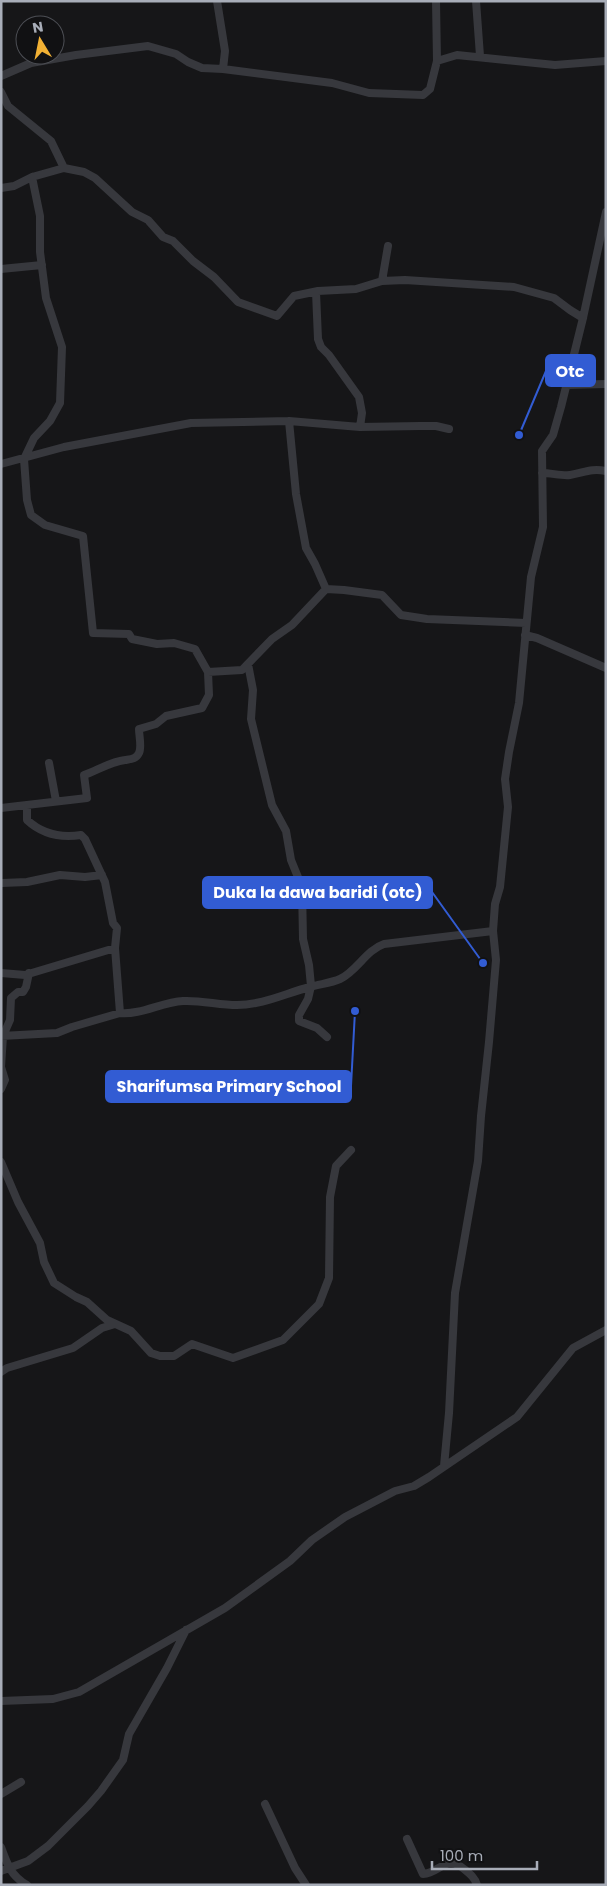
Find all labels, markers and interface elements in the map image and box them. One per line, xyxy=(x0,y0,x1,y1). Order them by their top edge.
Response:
north arrow xyxy=(15,15,65,65)
text: N xyxy=(31,16,45,38)
callout: Otc xyxy=(546,355,595,386)
text: Otc xyxy=(556,360,585,383)
callout: Duka la dawa baridi (otc) xyxy=(203,877,432,908)
text: Duka la dawa baridi (otc) xyxy=(213,881,423,904)
callout: Sharifumsa Primary School xyxy=(106,1071,351,1102)
text: Sharifumsa Primary School xyxy=(117,1075,341,1098)
scale bar xyxy=(432,1838,537,1870)
text: 100 m xyxy=(440,1845,483,1866)

